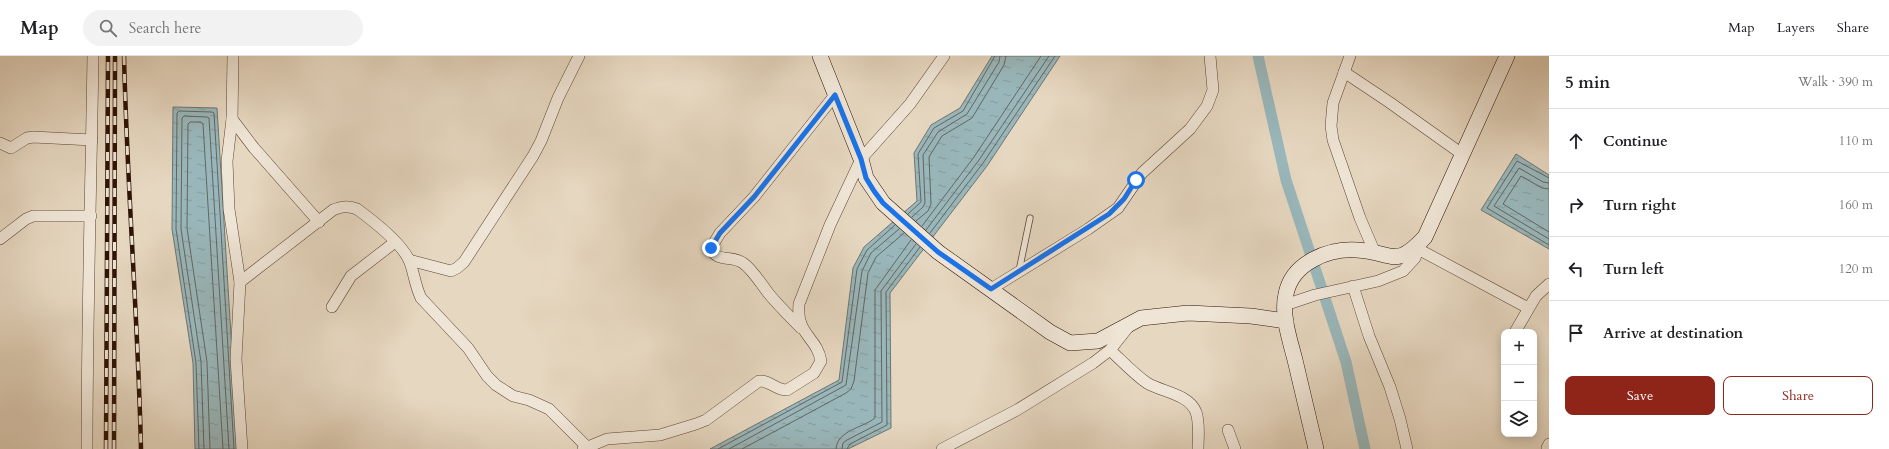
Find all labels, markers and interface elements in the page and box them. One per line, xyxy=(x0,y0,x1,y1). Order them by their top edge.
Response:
search box xyxy=(83,10,363,46)
text: Map xyxy=(20,15,59,41)
icon: search xyxy=(97,17,119,39)
text: Search here xyxy=(129,18,201,38)
text: Map xyxy=(1728,18,1755,37)
text: Layers xyxy=(1777,18,1815,37)
text: Share xyxy=(1837,18,1869,37)
text: 5 min xyxy=(1565,71,1610,94)
text: Walk · 390 m xyxy=(1798,73,1873,91)
icon: ahead xyxy=(1565,130,1587,152)
text: Continue xyxy=(1603,131,1668,151)
text: 110 m xyxy=(1839,132,1873,150)
route start xyxy=(1127,171,1145,189)
icon: right xyxy=(1565,194,1587,216)
text: Turn right xyxy=(1603,195,1676,215)
text: 160 m xyxy=(1839,196,1873,214)
route end xyxy=(702,239,720,257)
icon: left xyxy=(1565,258,1587,280)
text: Turn left xyxy=(1603,259,1664,279)
text: 120 m xyxy=(1839,260,1873,278)
icon: arrive xyxy=(1565,322,1587,344)
text: Arrive at destination xyxy=(1603,323,1743,343)
map controls xyxy=(1501,329,1537,437)
button: + xyxy=(1501,329,1537,365)
button: − xyxy=(1501,365,1537,401)
button: Save xyxy=(1565,376,1715,415)
button: Share xyxy=(1723,376,1873,415)
button: layers xyxy=(1501,401,1537,437)

